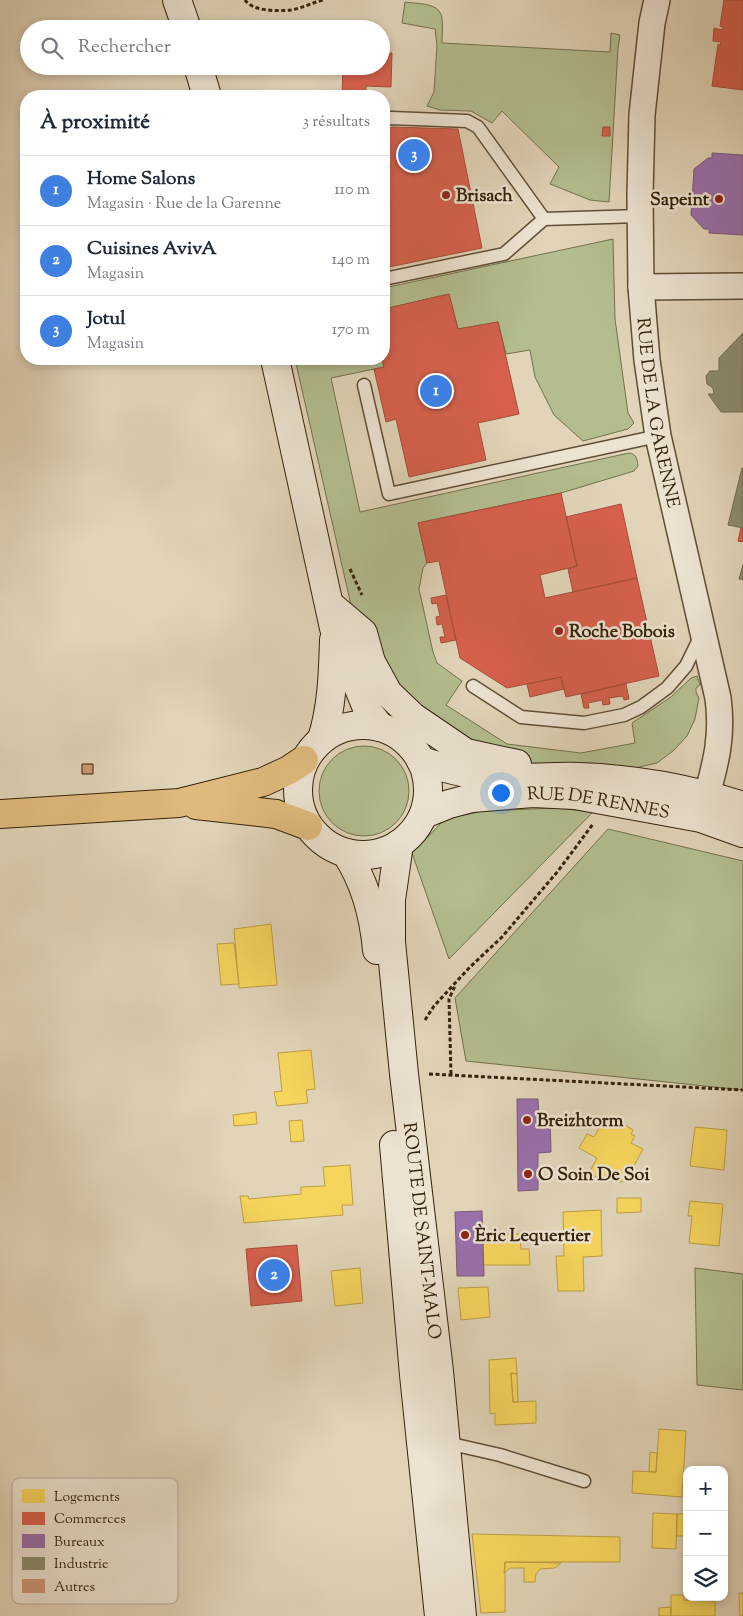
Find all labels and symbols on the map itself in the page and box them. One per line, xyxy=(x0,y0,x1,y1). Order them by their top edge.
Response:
pin: 3 xyxy=(398,136,430,174)
place label: Brisach xyxy=(456,184,513,210)
place label: Sapeint xyxy=(650,188,710,214)
marker: Brisach xyxy=(440,189,452,201)
marker: Sapeint xyxy=(713,193,725,205)
street label: RUE DE LA GARENNE xyxy=(629,317,685,511)
pin: 1 xyxy=(420,372,452,410)
place label: Roche Bobois xyxy=(569,620,675,646)
marker: Roche Bobois xyxy=(553,625,565,637)
your location xyxy=(488,780,514,806)
street label: RUE DE RENNES xyxy=(526,781,672,827)
place label: Breizhtorm xyxy=(537,1109,624,1135)
marker: Breizhtorm xyxy=(521,1114,533,1126)
street label: ROUTE DE SAINT-MALO xyxy=(395,1121,446,1341)
place label: O Soin De Soi xyxy=(538,1163,650,1189)
marker: O Soin De Soi xyxy=(522,1168,534,1180)
place label: Èric Lequertier xyxy=(475,1223,591,1250)
marker: Èric Lequertier xyxy=(459,1229,471,1241)
pin: 2 xyxy=(258,1256,290,1294)
legend xyxy=(12,1478,178,1604)
text: Logements xyxy=(54,1488,120,1508)
text: Commerces xyxy=(54,1510,126,1530)
text: Bureaux xyxy=(54,1533,105,1553)
text: Industrie xyxy=(54,1555,109,1575)
text: Autres xyxy=(54,1578,95,1598)

